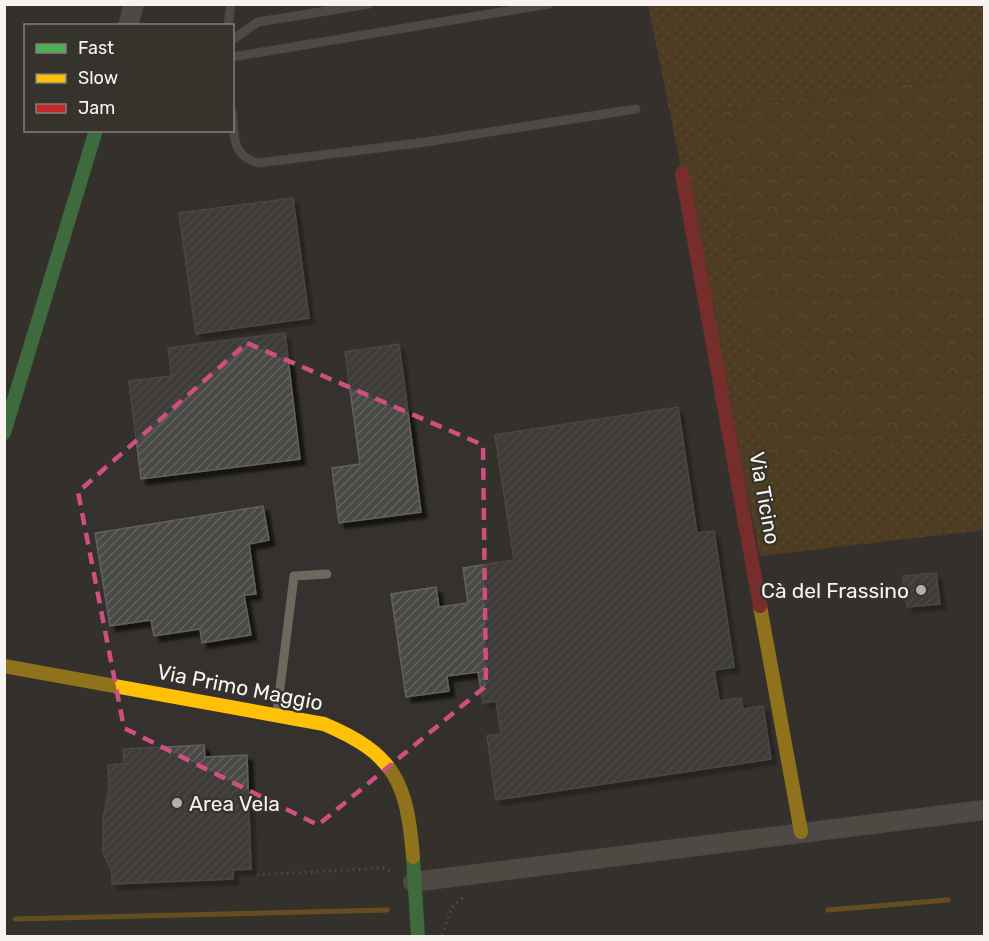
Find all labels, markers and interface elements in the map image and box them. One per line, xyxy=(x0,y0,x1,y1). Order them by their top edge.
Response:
legend xyxy=(24,24,234,132)
text: Fast xyxy=(78,37,114,59)
text: Slow xyxy=(78,67,118,89)
text: Jam xyxy=(78,97,115,119)
street label: Via Ticino xyxy=(745,450,785,546)
place label: Cà del Frassino xyxy=(761,578,909,603)
marker: Cà del Frassino xyxy=(914,583,928,597)
street label: Via Primo Maggio xyxy=(155,659,325,715)
place label: Area Vela xyxy=(189,791,280,816)
marker: Area Vela xyxy=(170,796,184,810)

